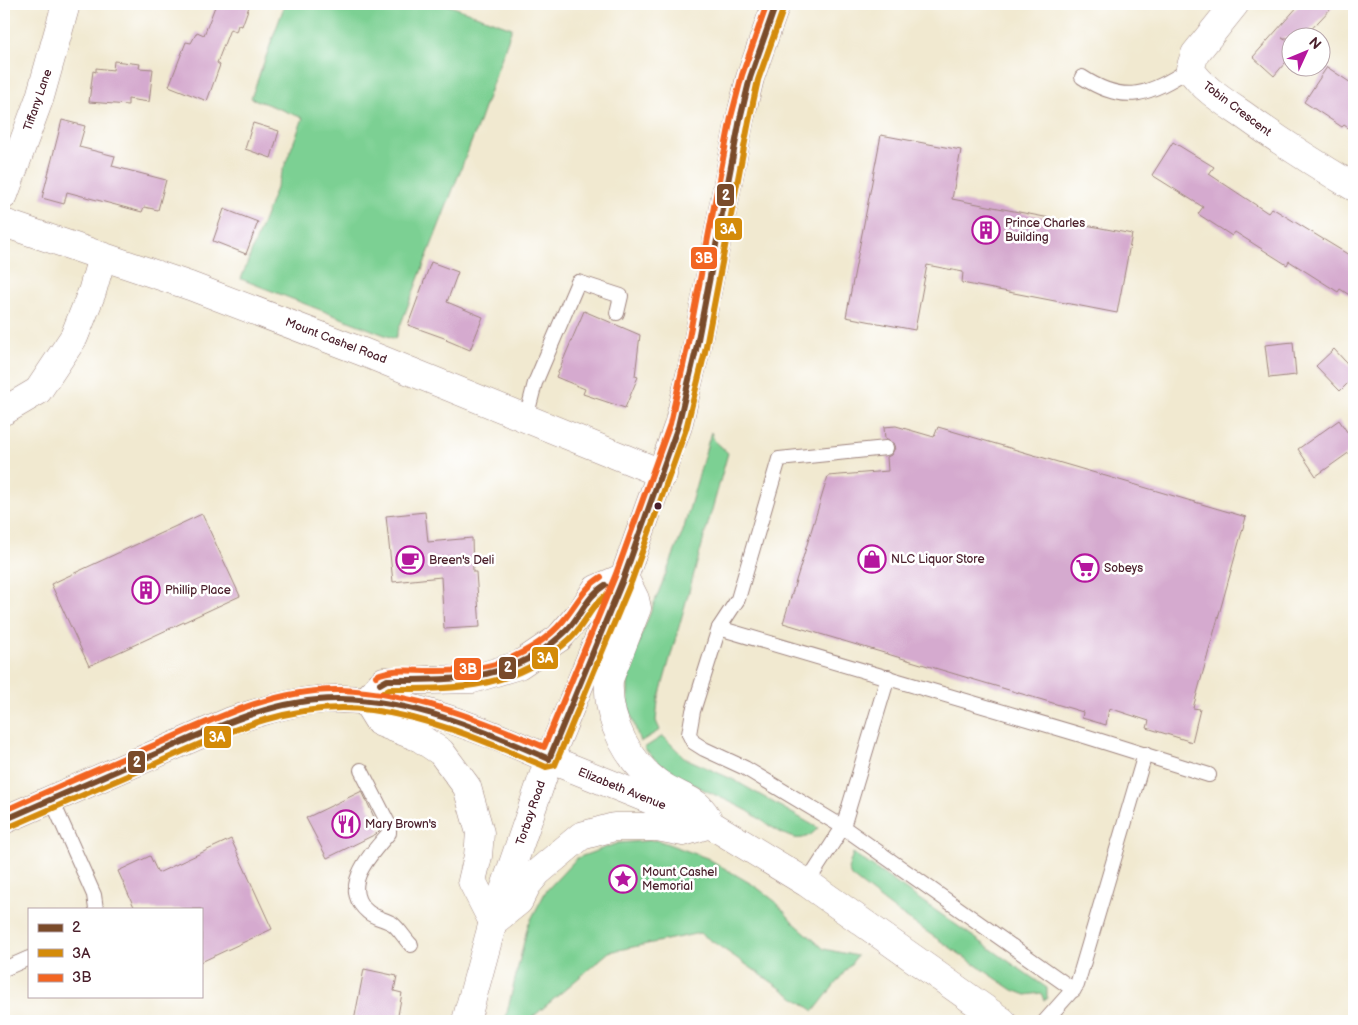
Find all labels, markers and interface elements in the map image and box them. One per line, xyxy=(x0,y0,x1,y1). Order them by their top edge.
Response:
north arrow xyxy=(1280,28,1330,78)
text: N xyxy=(1305,34,1325,53)
street label: Tiffany Lane xyxy=(20,67,56,133)
street label: Tobin Crescent xyxy=(1200,78,1274,140)
line badge: 2 xyxy=(716,183,735,207)
text: 2 xyxy=(722,187,731,204)
building icon: Prince Charles Building xyxy=(971,215,1001,245)
place label: Prince Charles Building xyxy=(1005,216,1085,245)
line badge: 3A xyxy=(714,217,743,241)
text: 3A xyxy=(720,221,737,238)
line badge: 3B xyxy=(690,246,718,270)
text: 3B xyxy=(695,250,713,267)
street label: Mount Cashel Road xyxy=(283,315,389,367)
unlabelled marker xyxy=(653,501,663,511)
shop icon: NLC Liquor Store xyxy=(857,544,887,574)
cafe icon: Breen's Deli xyxy=(395,545,425,575)
place label: NLC Liquor Store xyxy=(891,552,985,567)
place label: Breen's Deli xyxy=(429,553,495,568)
supermarket icon: Sobeys xyxy=(1070,553,1100,583)
place label: Sobeys xyxy=(1104,561,1143,576)
building icon: Phillip Place xyxy=(131,575,161,605)
place label: Phillip Place xyxy=(165,583,231,598)
line badge: 3A xyxy=(531,646,559,670)
text: 3A xyxy=(537,650,554,667)
line badge: 2 xyxy=(498,656,517,680)
line badge: 3B xyxy=(453,657,482,681)
text: 2 xyxy=(504,659,513,676)
text: 3B xyxy=(459,661,477,678)
line badge: 3A xyxy=(203,725,232,749)
text: 3A xyxy=(209,729,226,746)
line badge: 2 xyxy=(127,750,146,774)
text: 2 xyxy=(133,754,142,771)
street label: Elizabeth Avenue xyxy=(576,765,668,813)
street label: Torbay Road xyxy=(513,779,549,847)
restaurant icon: Mary Brown's xyxy=(331,809,361,839)
place label: Mary Brown's xyxy=(365,817,436,832)
place icon: Mount Cashel Memorial xyxy=(608,864,638,894)
place label: Mount Cashel Memorial xyxy=(642,865,717,894)
legend xyxy=(28,908,202,998)
text: 2 xyxy=(72,918,81,937)
text: 3A xyxy=(72,944,91,963)
text: 3B xyxy=(72,968,92,987)

